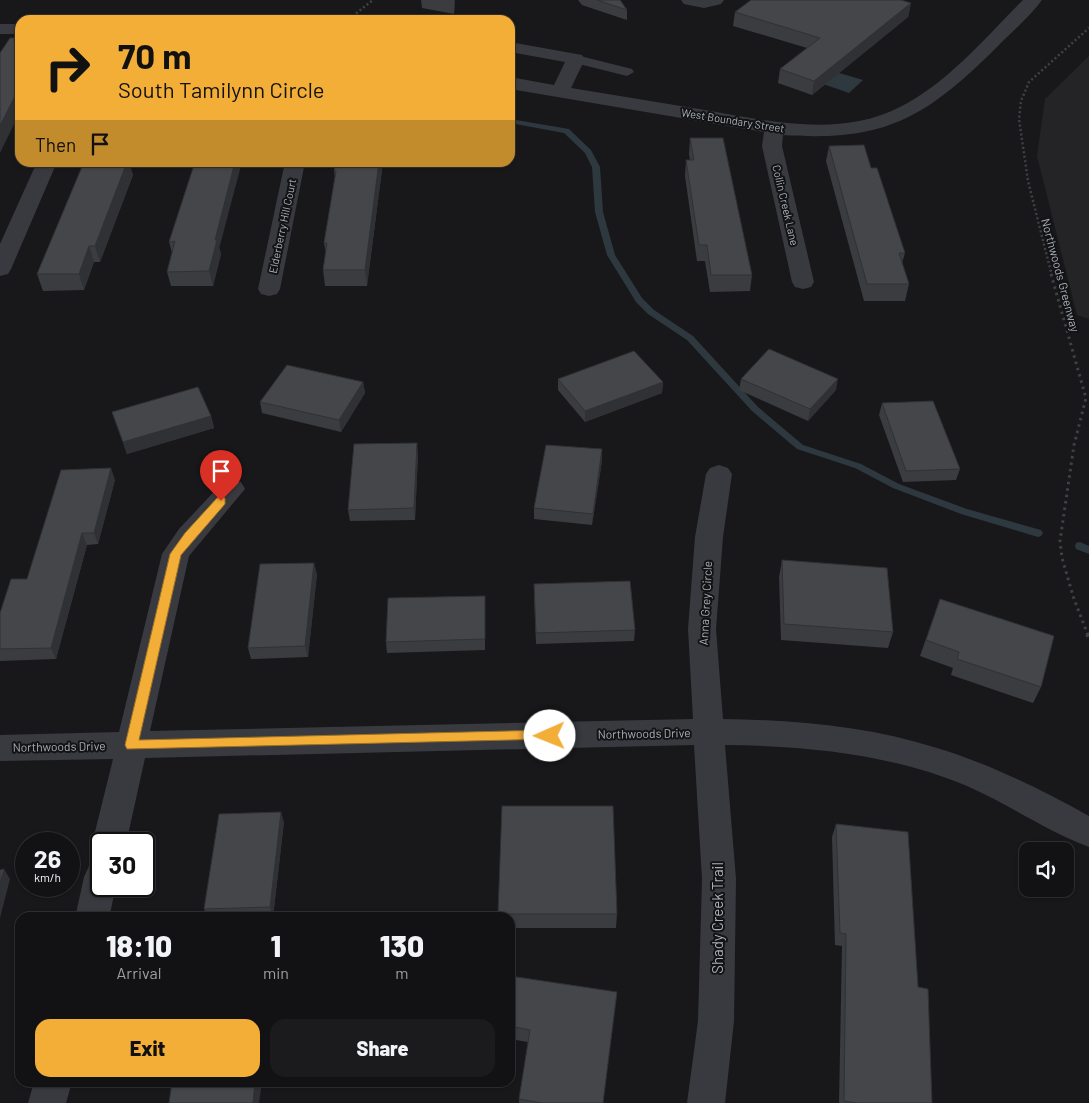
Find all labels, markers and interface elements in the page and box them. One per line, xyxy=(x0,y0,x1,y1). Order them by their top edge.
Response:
text: 70 m xyxy=(118,34,192,76)
icon: right xyxy=(35,35,100,100)
text: South Tamilynn Circle xyxy=(118,76,325,102)
street label: West Boundary Street xyxy=(680,105,786,135)
icon: arrive xyxy=(86,130,114,158)
text: Then xyxy=(35,133,76,156)
street label: Collin Creek Lane xyxy=(770,163,802,247)
street label: Elderberry Hill Court xyxy=(266,177,298,275)
street label: Northwoods Greenway xyxy=(1039,217,1083,334)
pin xyxy=(200,450,242,501)
icon: arrive xyxy=(207,457,235,485)
street label: Anna Grey Circle xyxy=(696,560,714,646)
position arrow xyxy=(523,709,575,761)
street label: Northwoods Drive xyxy=(597,725,691,741)
street label: Northwoods Drive xyxy=(12,738,106,754)
speed limit sign: 30 xyxy=(90,832,155,897)
map controls xyxy=(1019,842,1074,897)
button: sound xyxy=(1019,842,1074,897)
text: 26 xyxy=(34,843,61,873)
street label: Shady Creek Trail xyxy=(708,862,726,974)
text: km/h xyxy=(34,870,61,884)
text: 18:10 xyxy=(106,927,172,963)
text: 1 xyxy=(271,927,281,963)
text: 130 xyxy=(380,927,424,963)
text: Arrival xyxy=(117,963,161,982)
text: min xyxy=(263,963,289,982)
text: m xyxy=(395,963,409,982)
button: Exit xyxy=(35,1019,260,1077)
button: Share xyxy=(270,1019,495,1077)

